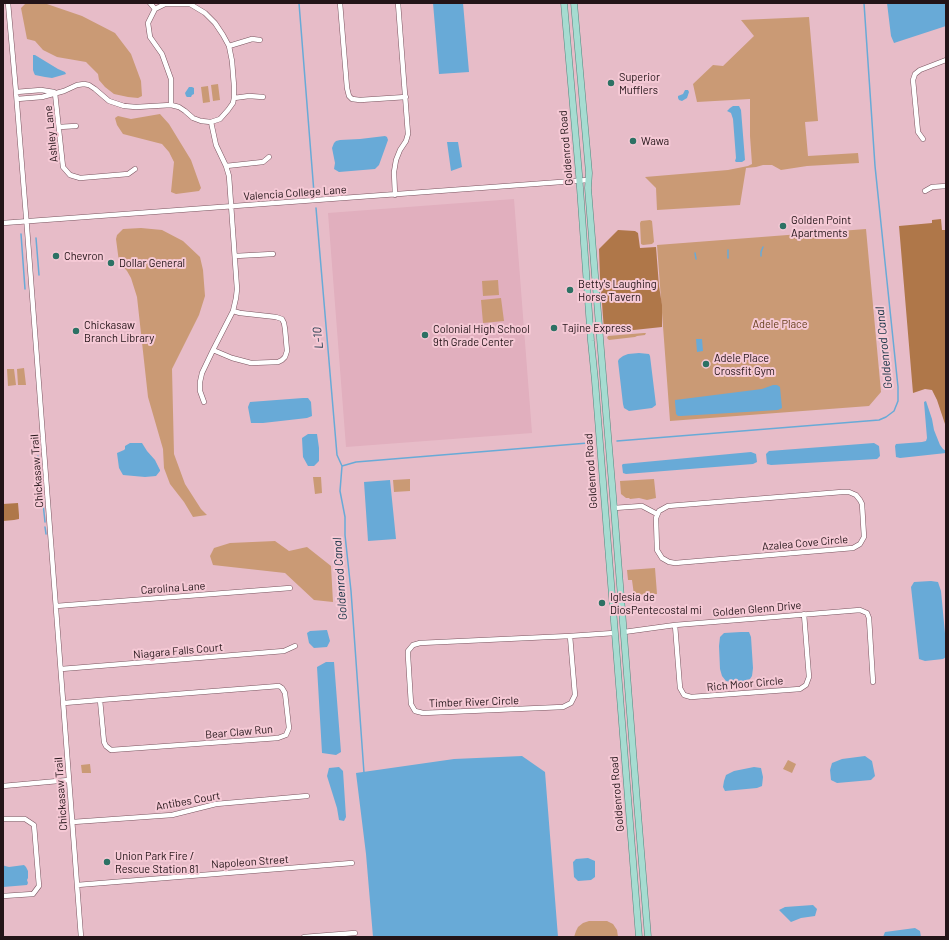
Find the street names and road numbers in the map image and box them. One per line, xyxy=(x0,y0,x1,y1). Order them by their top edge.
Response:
street label: Ashley Lane xyxy=(41,105,61,163)
street label: Goldenrod Road xyxy=(556,110,576,186)
street label: Valencia College Lane xyxy=(243,183,347,203)
street label: Goldenrod Road xyxy=(582,433,600,509)
street label: Chickasaw Trail xyxy=(28,434,46,508)
street label: Azalea Cove Circle xyxy=(761,533,849,553)
street label: Carolina Lane xyxy=(140,579,206,597)
street label: Golden Glenn Drive xyxy=(712,599,802,619)
street label: Niagara Falls Court xyxy=(133,641,223,661)
street label: Rich Moor Circle xyxy=(706,674,784,694)
street label: Timber River Circle xyxy=(429,694,519,710)
street label: Bear Claw Run xyxy=(205,722,273,742)
street label: Goldenrod Road xyxy=(607,756,627,832)
street label: Chickasaw Trail xyxy=(52,757,70,831)
street label: Antibes Court xyxy=(155,789,221,813)
street label: Napoleon Street xyxy=(211,853,289,871)

